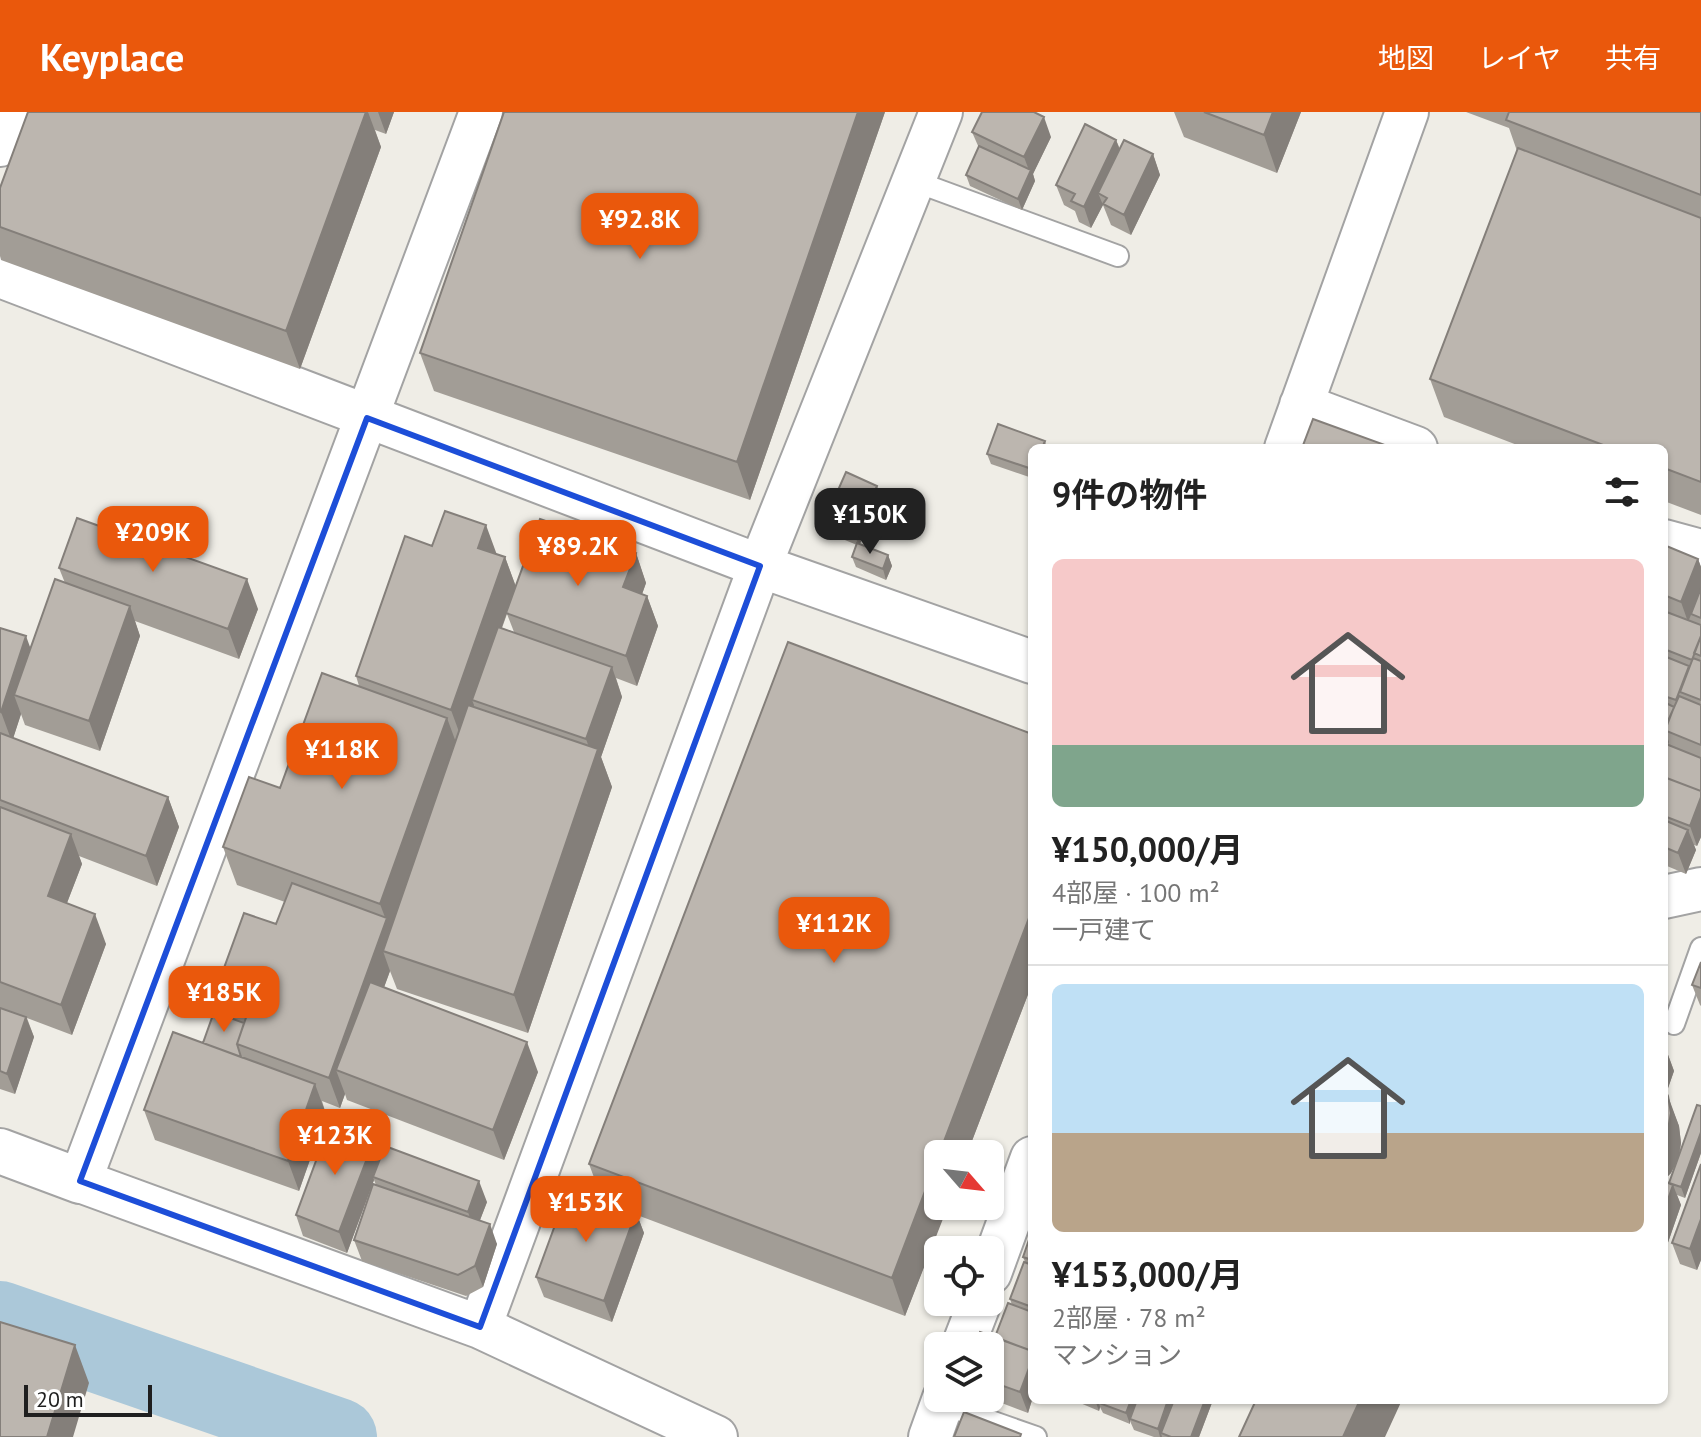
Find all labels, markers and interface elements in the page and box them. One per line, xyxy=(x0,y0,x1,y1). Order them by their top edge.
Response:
text: Keyplace xyxy=(40,32,184,81)
text: 地図 xyxy=(1378,39,1434,76)
text: レイヤ xyxy=(1478,39,1561,76)
text: 共有 xyxy=(1605,39,1661,76)
pin: ¥92.8K xyxy=(575,193,705,261)
text: ¥92.8K xyxy=(599,202,681,235)
icon: filters xyxy=(1600,470,1644,514)
text: 9件の物件 xyxy=(1052,472,1207,516)
pin: ¥150K xyxy=(814,488,926,556)
text: ¥150K xyxy=(832,497,908,530)
pin: ¥209K xyxy=(97,506,209,574)
text: ¥209K xyxy=(115,515,191,548)
pin: ¥89.2K xyxy=(513,520,643,588)
text: ¥89.2K xyxy=(537,529,619,562)
icon: home xyxy=(1276,611,1420,755)
pin: ¥118K xyxy=(286,723,398,791)
text: ¥118K xyxy=(304,732,380,765)
text: ¥150,000/月 xyxy=(1052,827,1243,871)
text: 4部屋 · 100 m² xyxy=(1052,876,1220,909)
pin: ¥112K xyxy=(778,897,890,965)
text: ¥112K xyxy=(796,906,872,939)
text: 一戸建て xyxy=(1052,913,1156,946)
pin: ¥185K xyxy=(168,966,280,1034)
text: ¥185K xyxy=(186,975,262,1008)
icon: home xyxy=(1276,1036,1420,1180)
pin: ¥123K xyxy=(279,1109,391,1177)
text: ¥123K xyxy=(297,1118,373,1151)
north arrow xyxy=(924,1140,1004,1220)
map controls xyxy=(924,1140,1004,1412)
pin: ¥153K xyxy=(530,1176,642,1244)
text: ¥153K xyxy=(548,1185,624,1218)
button: locate xyxy=(924,1236,1004,1316)
text: ¥153,000/月 xyxy=(1052,1252,1243,1296)
text: 2部屋 · 78 m² xyxy=(1052,1301,1206,1334)
button: layers xyxy=(924,1332,1004,1412)
text: マンション xyxy=(1052,1338,1182,1371)
scale bar xyxy=(24,1381,152,1417)
text: 20 m xyxy=(36,1385,84,1413)

